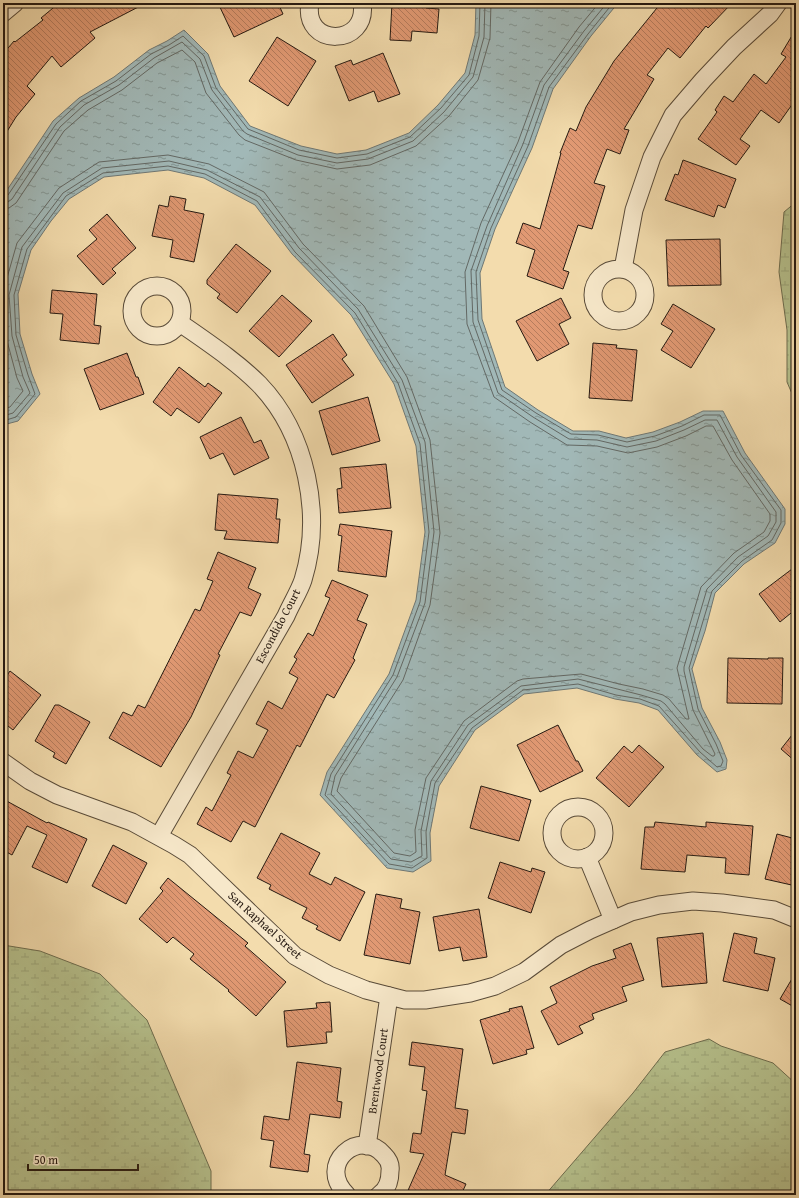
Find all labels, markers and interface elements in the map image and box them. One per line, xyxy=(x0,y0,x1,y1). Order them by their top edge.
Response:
street label: Escondido Court xyxy=(251,585,305,666)
street label: San Raphael Street xyxy=(225,887,307,963)
street label: Brentwood Court xyxy=(363,1026,392,1115)
scale bar xyxy=(28,1146,138,1172)
text: 50 m xyxy=(34,1151,58,1168)

